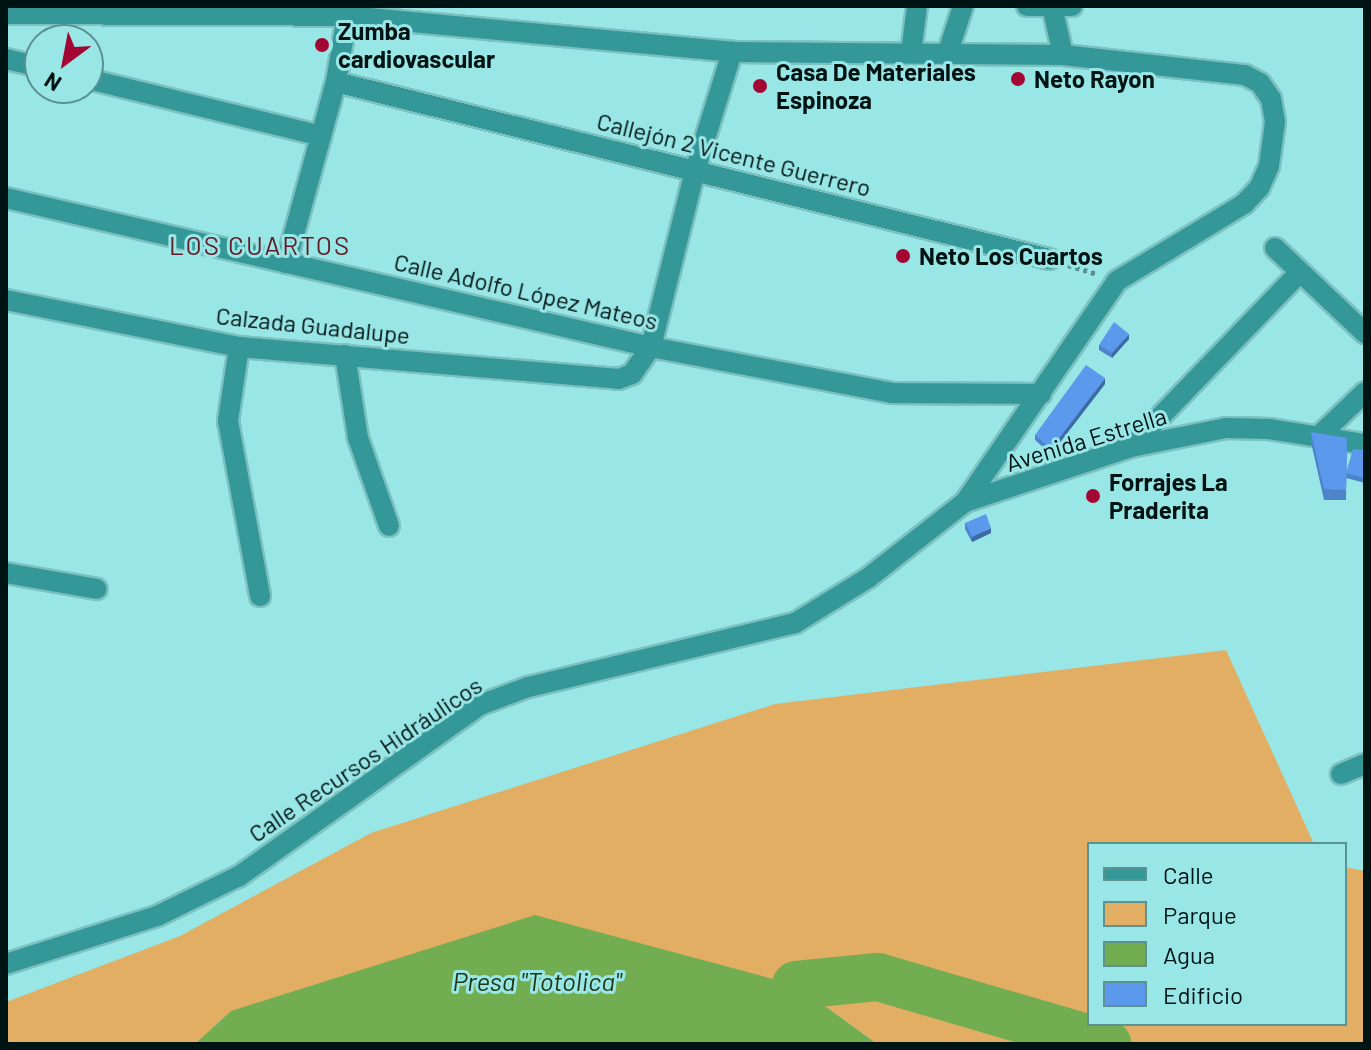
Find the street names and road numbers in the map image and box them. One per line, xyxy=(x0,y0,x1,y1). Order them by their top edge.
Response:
street label: Callejón 2 Vicente Guerrero xyxy=(594,106,874,202)
street label: Calle Adolfo López Mateos xyxy=(391,247,661,335)
street label: Calzada Guadalupe xyxy=(215,300,411,350)
street label: Avenida Estrella xyxy=(1002,401,1170,477)
street label: Calle Recursos Hidráulicos xyxy=(243,670,487,848)

